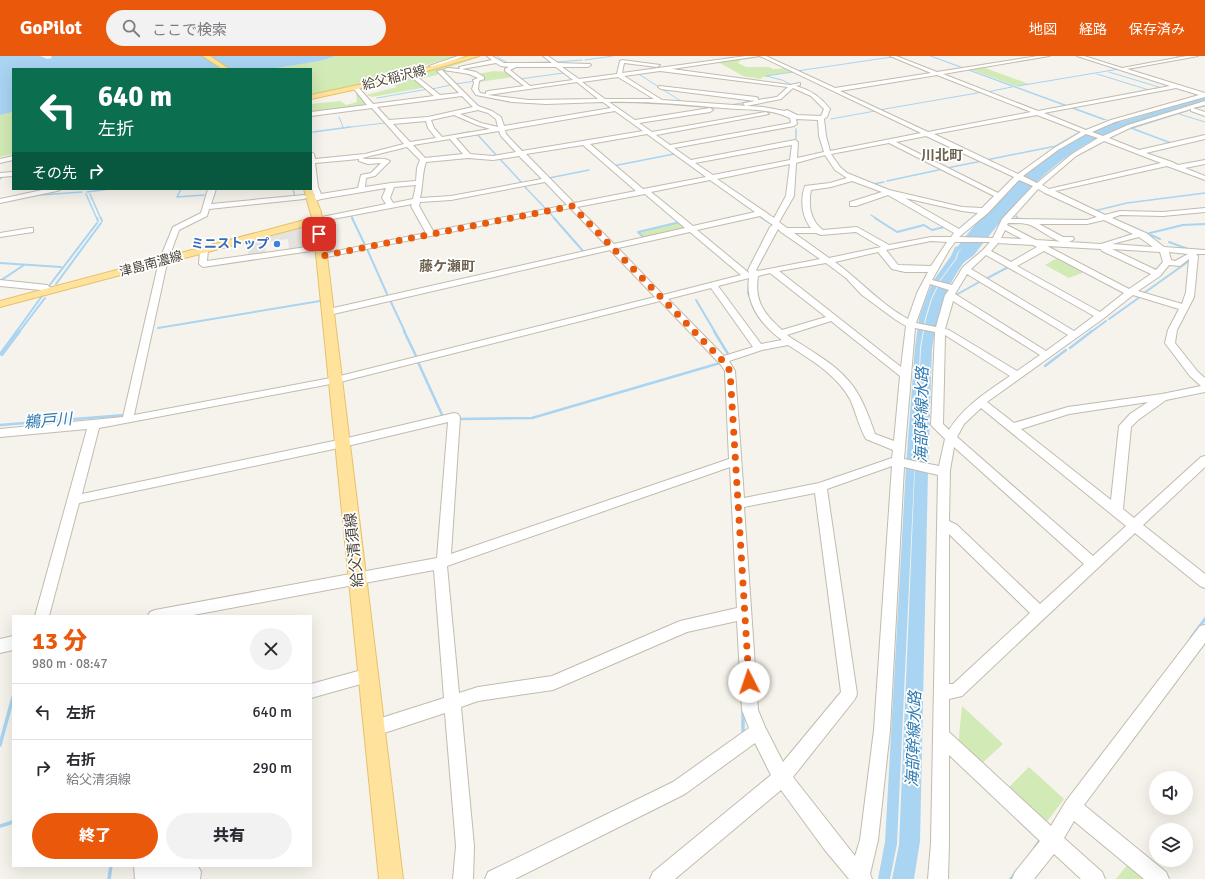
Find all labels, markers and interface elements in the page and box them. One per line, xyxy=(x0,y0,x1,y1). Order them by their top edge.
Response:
search box xyxy=(106,10,386,46)
text: GoPilot xyxy=(20,16,82,40)
icon: search xyxy=(120,17,142,39)
text: ここで検索 xyxy=(152,21,227,39)
text: 地図 xyxy=(1029,21,1057,38)
text: 経路 xyxy=(1079,21,1107,38)
text: 保存済み xyxy=(1129,21,1185,38)
street label: 給父稲沢線 xyxy=(361,62,427,94)
text: 640 m xyxy=(98,80,172,114)
icon: left xyxy=(32,84,84,136)
text: 左折 xyxy=(98,118,134,140)
district label: 川北町 xyxy=(921,147,963,164)
icon: right xyxy=(85,160,107,182)
text: その先 xyxy=(32,164,77,182)
pin xyxy=(302,217,336,251)
icon: arrive xyxy=(308,223,330,245)
place label: ミニストップ xyxy=(191,236,269,252)
marker: ミニストップ xyxy=(272,239,282,249)
street label: 津島南濃線 xyxy=(118,248,184,280)
district label: 藤ケ瀬町 xyxy=(419,258,475,275)
water label: 海部幹線水路 xyxy=(911,365,933,463)
water label: 鵜戸川 xyxy=(23,409,75,433)
street label: 給父清須線 xyxy=(341,512,367,588)
text: 13 分 xyxy=(32,626,87,656)
button: close xyxy=(250,628,292,670)
text: 980 m · 08:47 xyxy=(32,656,108,672)
position arrow xyxy=(728,661,770,703)
water label: 海部幹線水路 xyxy=(902,689,926,787)
icon: left xyxy=(32,701,54,723)
text: 640 m xyxy=(252,703,292,721)
text: 左折 xyxy=(66,704,96,722)
text: 右折 xyxy=(66,751,96,769)
icon: right xyxy=(32,757,54,779)
text: 290 m xyxy=(252,759,292,777)
map controls xyxy=(1149,771,1193,867)
button: sound xyxy=(1149,771,1193,815)
text: 給父清須線 xyxy=(66,772,131,788)
button: 終了 xyxy=(32,813,158,859)
button: 共有 xyxy=(166,813,292,859)
button: layers xyxy=(1149,823,1193,867)

